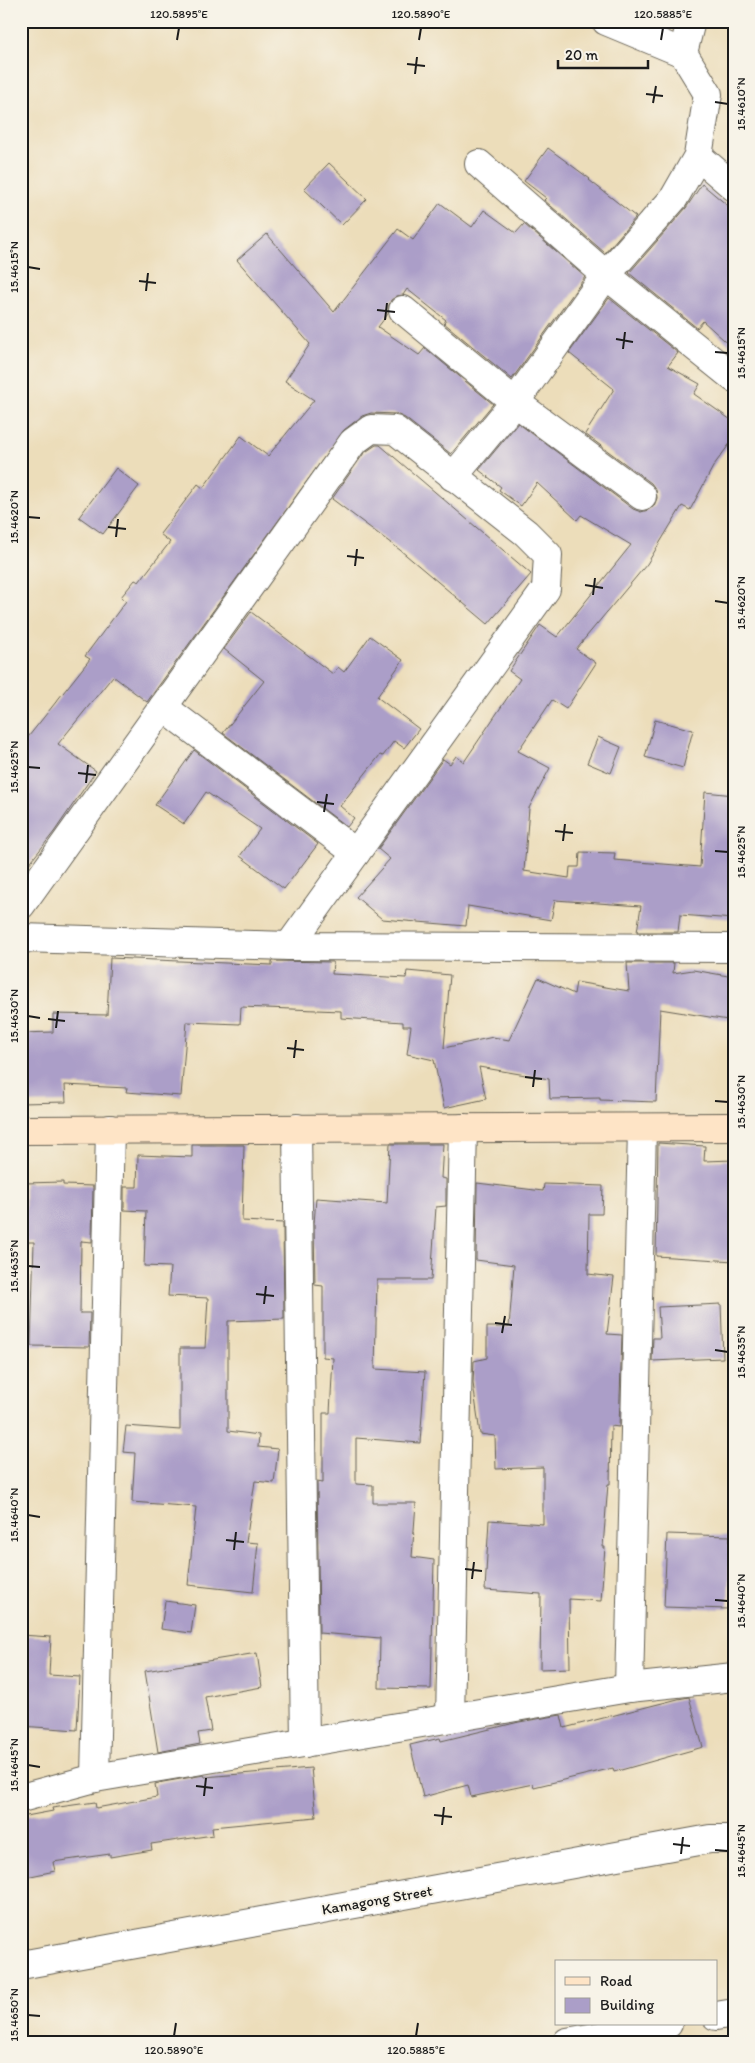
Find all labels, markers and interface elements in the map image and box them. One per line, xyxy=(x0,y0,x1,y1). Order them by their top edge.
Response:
text: 120.5895°E xyxy=(150,7,208,21)
text: 120.5890°E xyxy=(392,7,451,21)
text: 120.5885°E xyxy=(634,7,692,21)
scale bar xyxy=(558,38,648,70)
text: 20 m xyxy=(565,46,599,64)
text: 15.4610°N xyxy=(734,78,748,130)
text: 15.4615°N xyxy=(7,241,21,293)
text: 15.4615°N xyxy=(734,327,748,379)
text: 15.4620°N xyxy=(7,490,21,544)
text: 15.4620°N xyxy=(734,576,748,630)
text: 15.4625°N xyxy=(7,741,21,793)
text: 15.4625°N xyxy=(734,826,748,878)
text: 15.4630°N xyxy=(7,989,21,1043)
text: 15.4630°N xyxy=(734,1075,748,1129)
text: 15.4635°N xyxy=(7,1240,21,1292)
text: 15.4635°N xyxy=(734,1326,748,1378)
text: 15.4640°N xyxy=(7,1488,21,1542)
text: 15.4640°N xyxy=(734,1574,748,1628)
text: 15.4645°N xyxy=(7,1738,21,1792)
text: 15.4645°N xyxy=(734,1824,748,1878)
street label: Kamagong Street xyxy=(320,1881,434,1919)
legend xyxy=(555,1960,718,2026)
text: Road xyxy=(600,1972,633,1990)
text: 15.4650°N xyxy=(7,1988,21,2042)
text: Building xyxy=(600,1996,654,2014)
text: 120.5890°E xyxy=(145,2043,204,2057)
text: 120.5885°E xyxy=(387,2043,445,2057)

